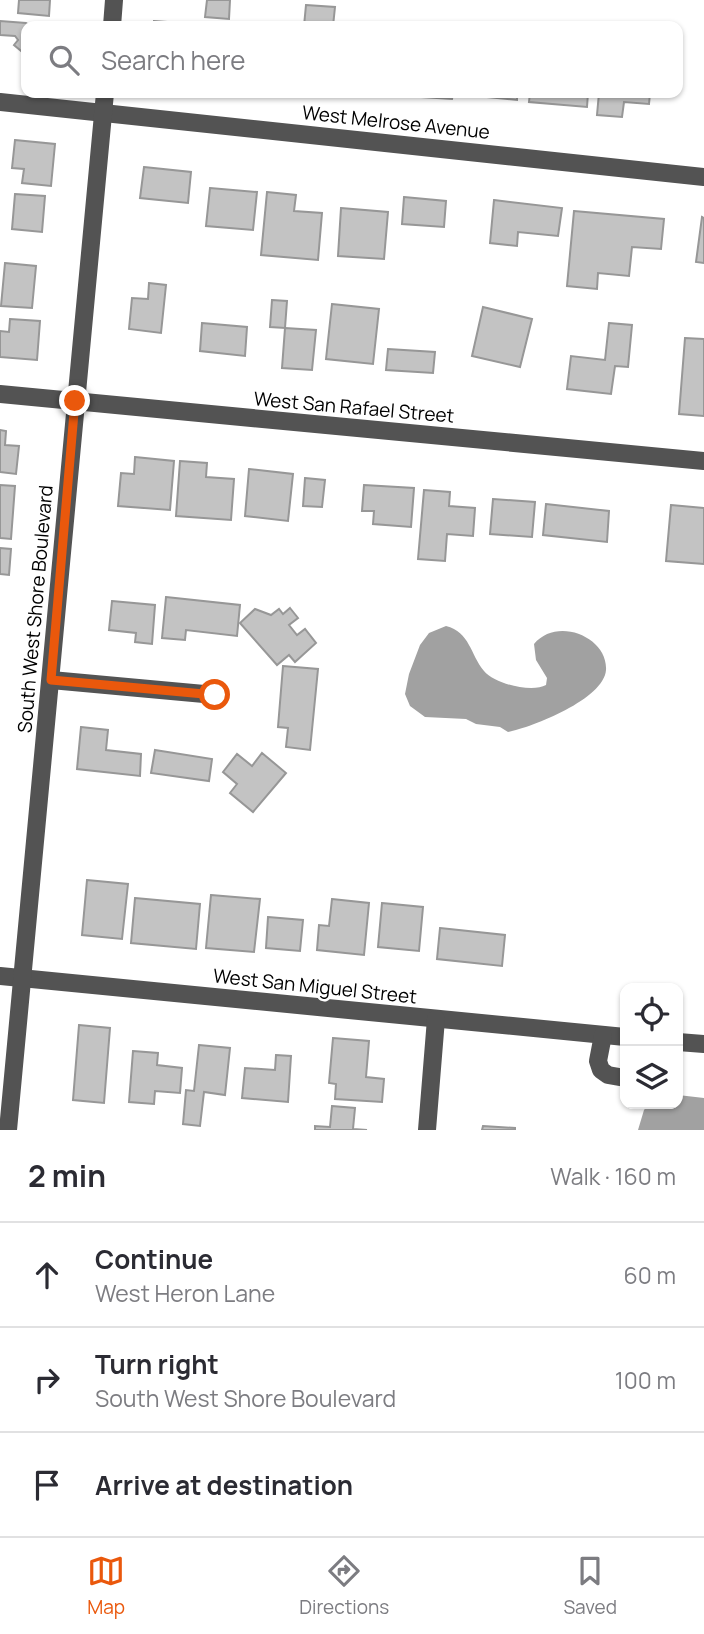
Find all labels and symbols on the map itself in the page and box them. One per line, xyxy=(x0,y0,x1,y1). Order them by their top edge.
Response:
street label: West Melrose Avenue xyxy=(301,99,491,145)
route end xyxy=(59,385,90,416)
street label: West San Rafael Street xyxy=(253,385,455,429)
street label: South West Shore Boulevard xyxy=(11,484,59,734)
route start xyxy=(199,679,230,710)
street label: West San Miguel Street xyxy=(212,962,418,1010)

